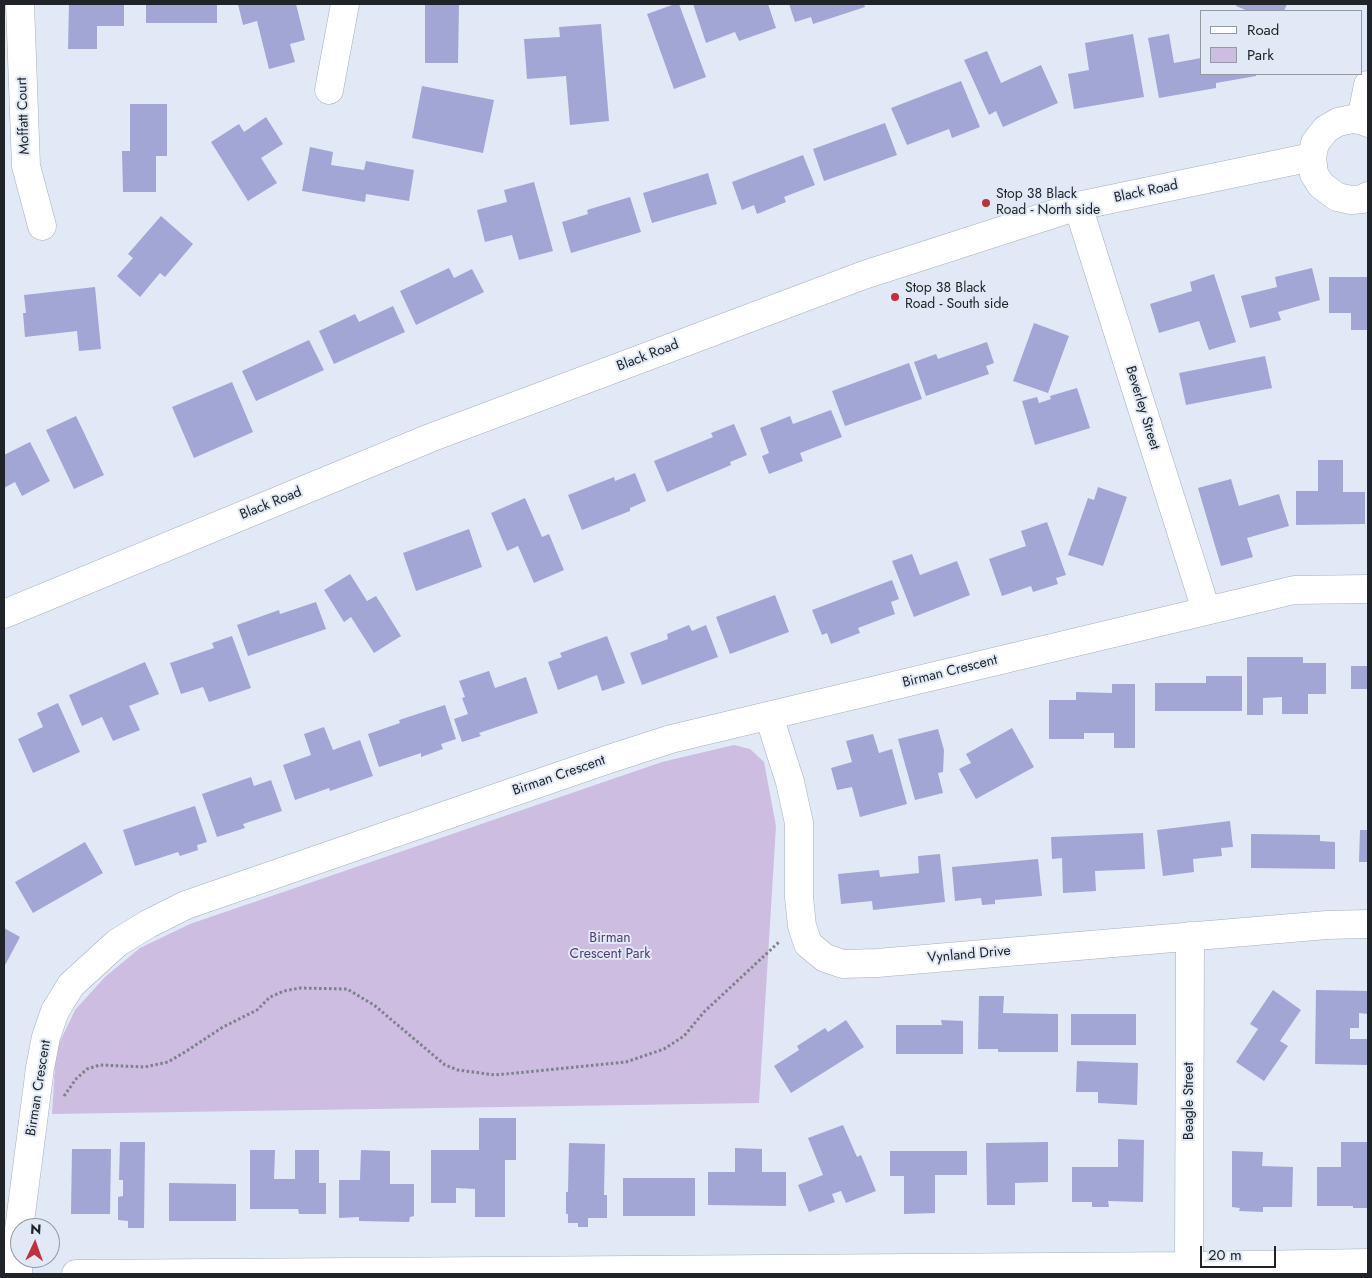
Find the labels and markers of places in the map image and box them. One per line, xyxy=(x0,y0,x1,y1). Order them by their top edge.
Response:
place label: Stop 38 Black Road - North side xyxy=(996,187,1100,220)
marker: Stop 38 Black Road - North side xyxy=(980,197,992,209)
place label: Stop 38 Black Road - South side xyxy=(905,281,1009,314)
marker: Stop 38 Black Road - South side xyxy=(889,291,901,303)

